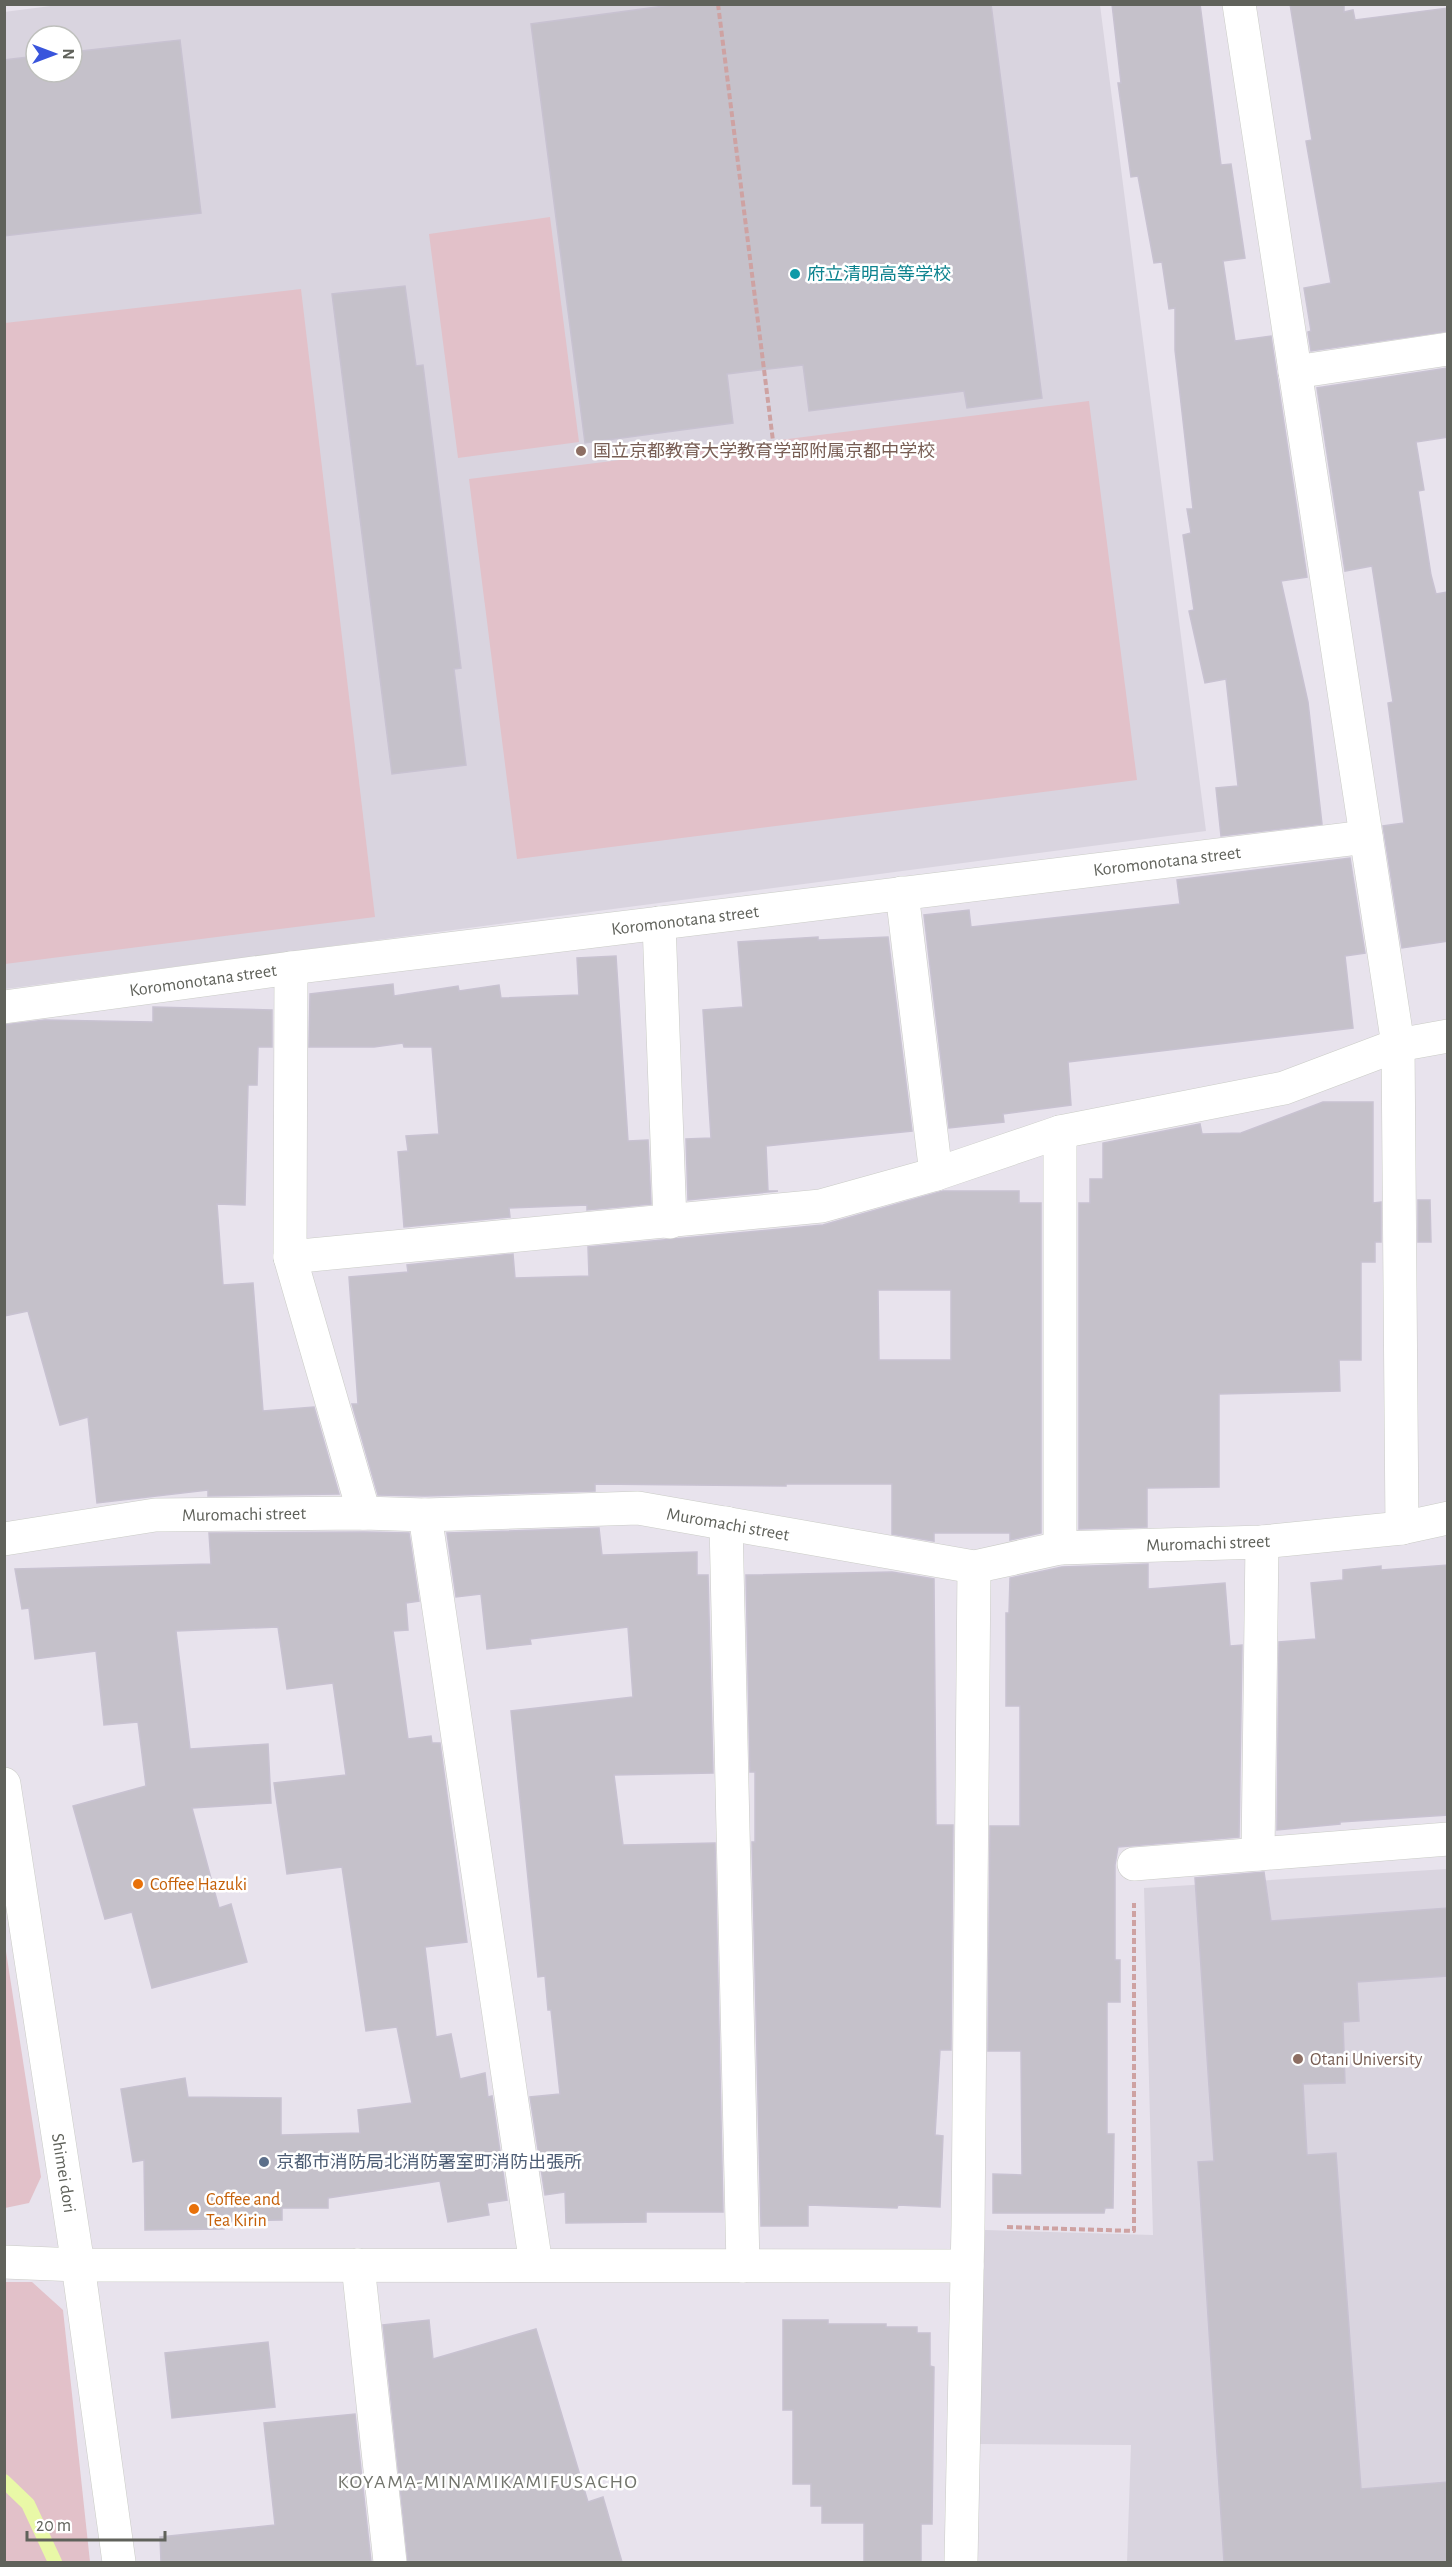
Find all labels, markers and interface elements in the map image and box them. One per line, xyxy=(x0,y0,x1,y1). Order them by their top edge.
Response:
north arrow xyxy=(24,24,84,84)
text: N xyxy=(60,48,76,60)
place label: 府立清明高等学校 xyxy=(807,264,951,284)
marker: 府立清明高等学校 xyxy=(788,267,802,281)
place label: 国立京都教育大学教育学部附属京都中学校 xyxy=(593,441,935,461)
marker: 国立京都教育大学教育学部附属京都中学校 xyxy=(574,444,588,458)
street label: Koromonotana street xyxy=(1092,844,1242,880)
street label: Koromonotana street xyxy=(610,903,760,939)
street label: Koromonotana street xyxy=(128,962,278,1000)
street label: Muromachi street xyxy=(182,1505,306,1525)
street label: Muromachi street xyxy=(665,1505,791,1545)
street label: Muromachi street xyxy=(1146,1533,1271,1555)
place label: Coffee Hazuki xyxy=(150,1876,247,1894)
marker: Coffee Hazuki xyxy=(131,1877,145,1891)
place label: Otani University xyxy=(1310,2051,1423,2069)
marker: Otani University xyxy=(1291,2052,1305,2066)
street label: Shimei dori xyxy=(48,2132,78,2214)
place label: 京都市消防局北消防署室町消防出張所 xyxy=(276,2152,582,2172)
marker: 京都市消防局北消防署室町消防出張所 xyxy=(257,2155,271,2169)
place label: Coffee and Tea Kirin xyxy=(206,2191,280,2230)
marker: Coffee and Tea Kirin xyxy=(187,2202,201,2216)
district label: KOYAMA-MINAMIKAMIFUSACHO xyxy=(337,2472,639,2492)
scale bar xyxy=(27,2504,165,2542)
text: 20 m xyxy=(36,2517,71,2535)

